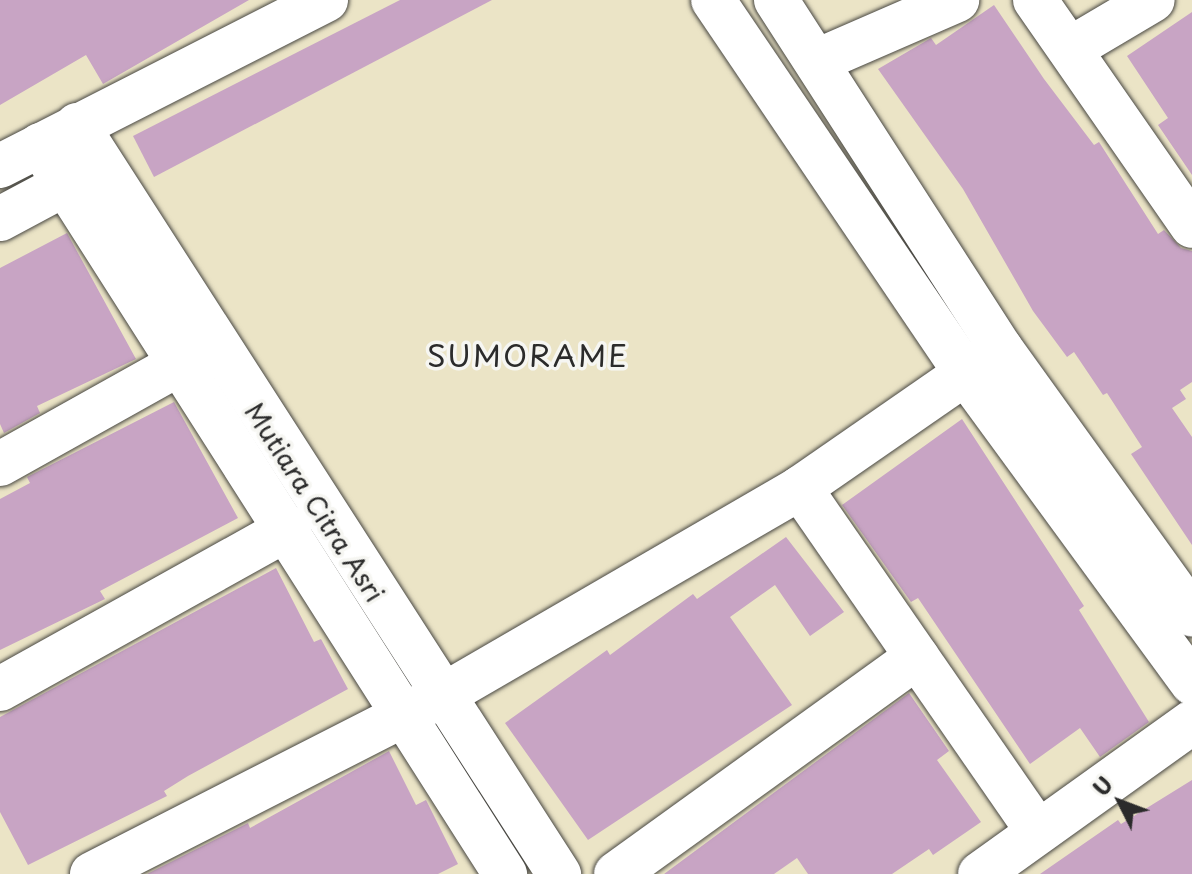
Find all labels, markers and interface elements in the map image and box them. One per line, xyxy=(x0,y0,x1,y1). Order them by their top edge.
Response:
district label: SUMORAME xyxy=(427,337,629,373)
street label: Mutiara Citra Asri xyxy=(238,396,392,608)
north arrow xyxy=(1080,762,1160,842)
text: U xyxy=(1084,768,1120,803)

